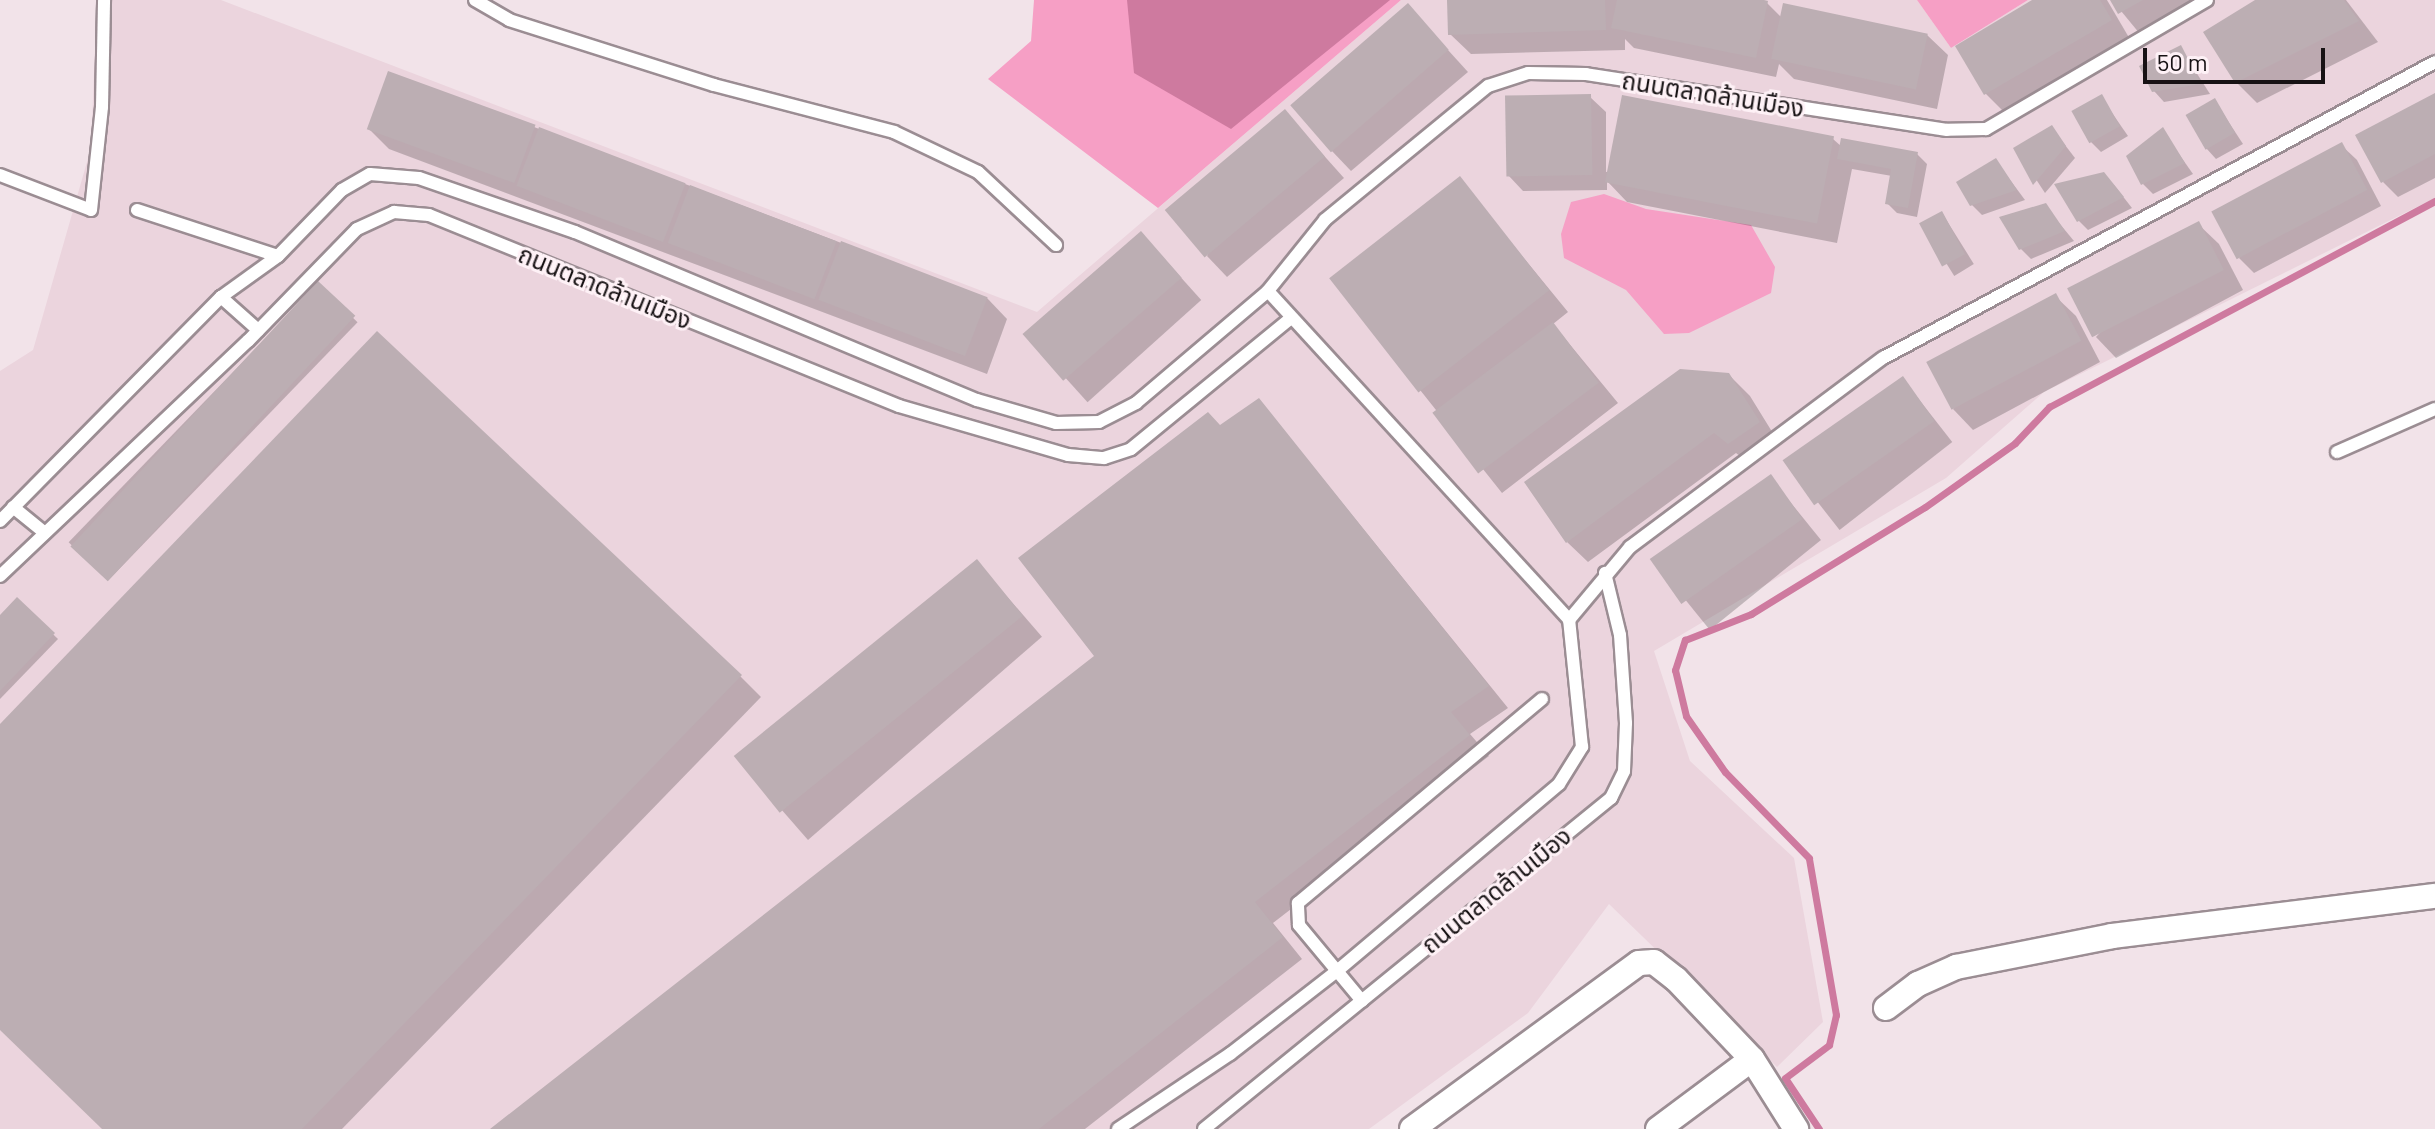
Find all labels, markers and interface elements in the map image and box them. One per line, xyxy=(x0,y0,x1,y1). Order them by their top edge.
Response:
scale bar xyxy=(2147,32,2329,82)
text: 50 m xyxy=(2157,47,2208,76)
street label: ถนนตลาดล้านเมือง xyxy=(1620,65,1806,123)
street label: ถนนตลาดล้านเมือง xyxy=(514,239,696,335)
street label: ถนนตลาดล้านเมือง xyxy=(1415,821,1577,959)

